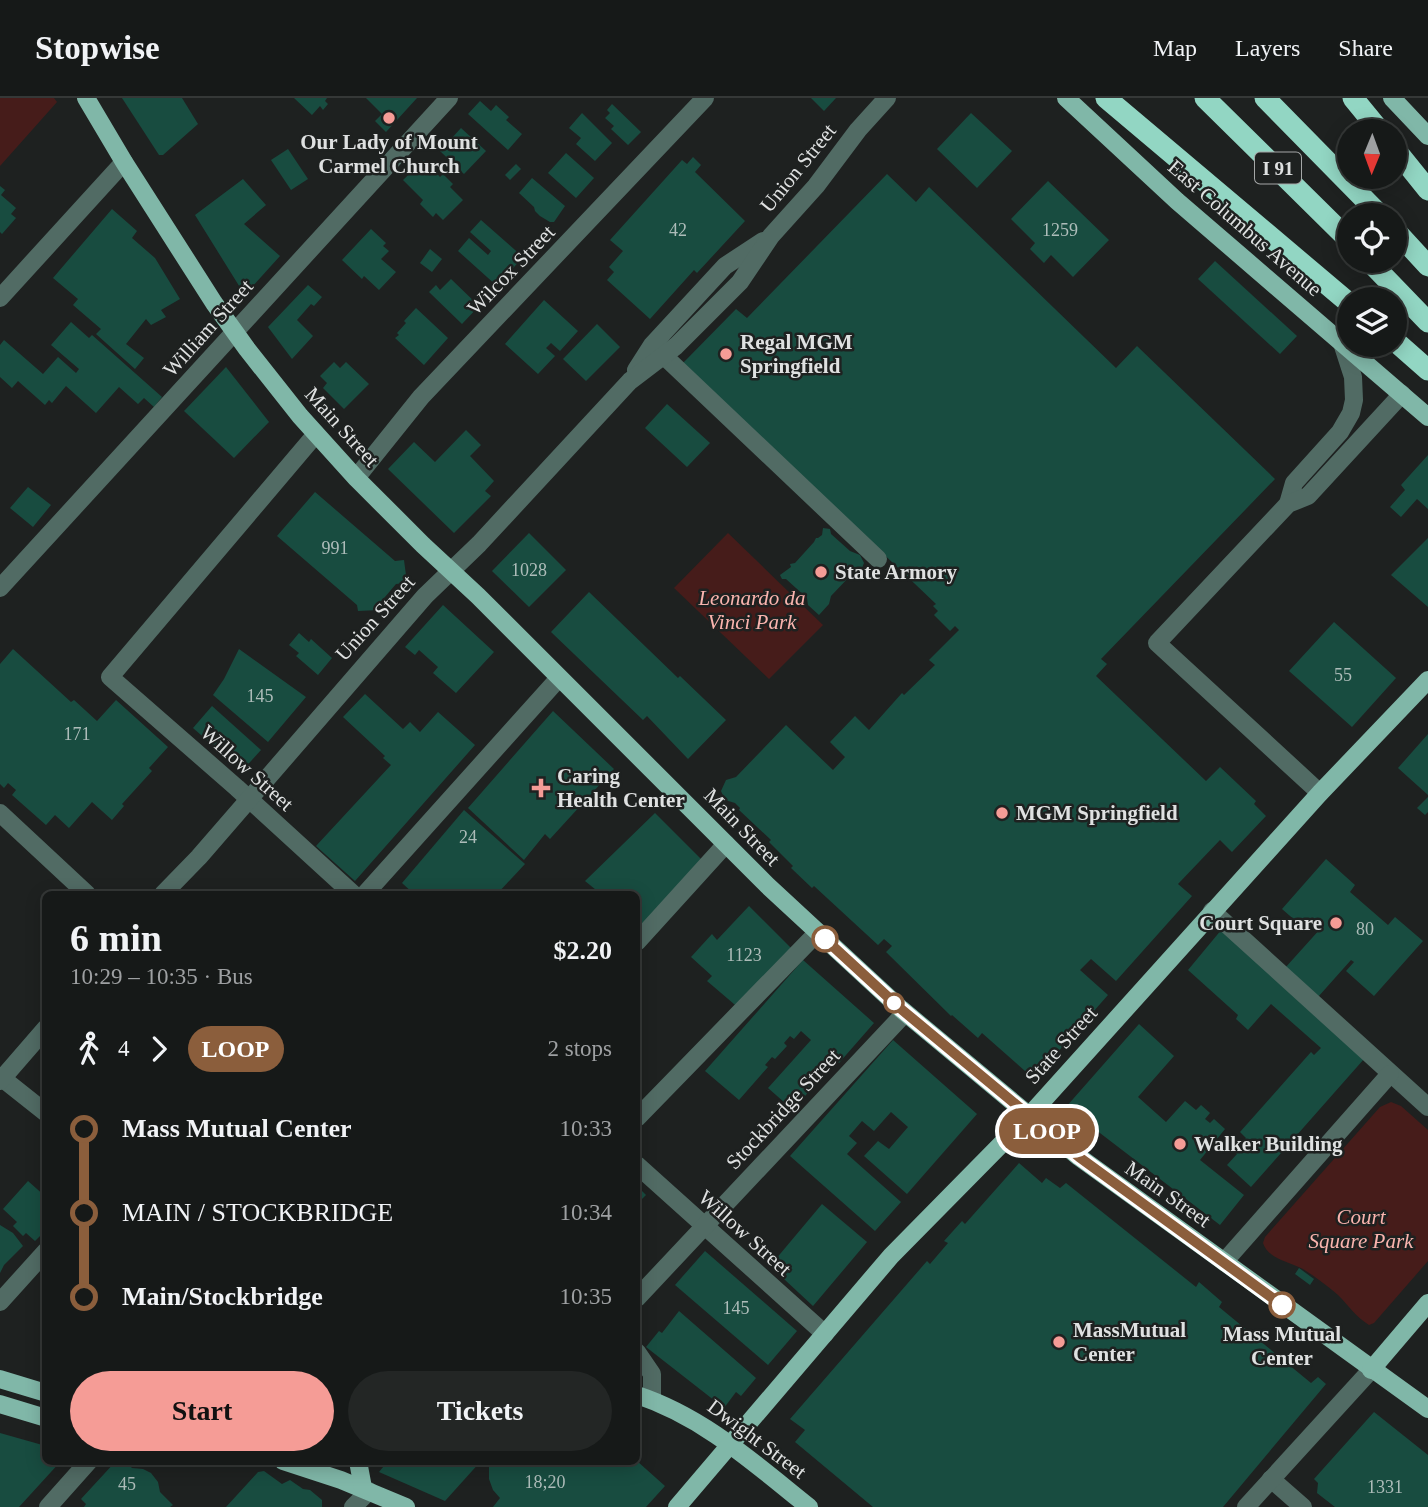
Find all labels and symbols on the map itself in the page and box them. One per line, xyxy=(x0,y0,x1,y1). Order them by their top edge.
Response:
marker: Our Lady of Mount Carmel Church xyxy=(381,110,397,126)
street label: Union Street xyxy=(755,119,841,217)
north arrow xyxy=(1337,119,1407,189)
place label: Our Lady of Mount Carmel Church xyxy=(300,130,478,178)
road number: I 91 xyxy=(1255,152,1301,184)
street label: East Columbus Avenue xyxy=(1163,155,1327,301)
street label: Wilcox Street xyxy=(462,220,560,320)
house number: 42 xyxy=(669,220,687,240)
house number: 1259 xyxy=(1042,220,1078,240)
street label: William Street xyxy=(158,274,258,381)
place label: Regal MGM Springfield xyxy=(740,330,853,378)
marker: Regal MGM Springfield xyxy=(718,346,734,362)
street label: Main Street xyxy=(300,382,384,472)
house number: 991 xyxy=(322,538,349,558)
house number: 1028 xyxy=(511,560,547,580)
place label: State Armory xyxy=(835,560,957,584)
marker: State Armory xyxy=(813,564,829,580)
street label: Union Street xyxy=(330,570,420,666)
park label: Leonardo da Vinci Park xyxy=(697,586,806,634)
house number: 55 xyxy=(1334,665,1352,685)
house number: 145 xyxy=(247,686,274,706)
street label: Willow Street xyxy=(196,720,298,816)
house number: 171 xyxy=(64,724,91,744)
place label: Caring Health Center xyxy=(557,764,685,812)
marker: Caring Health Center xyxy=(531,778,551,798)
street label: Main Street xyxy=(699,783,785,871)
place label: MGM Springfield xyxy=(1016,801,1178,825)
marker: MGM Springfield xyxy=(994,805,1010,821)
house number: 24 xyxy=(459,827,477,847)
place label: Court Square xyxy=(1199,911,1322,935)
marker: Court Square xyxy=(1328,915,1344,931)
house number: 80 xyxy=(1356,919,1374,939)
unlabelled marker xyxy=(812,926,838,952)
house number: 1123 xyxy=(726,945,762,965)
unlabelled marker xyxy=(884,993,904,1013)
street label: State Street xyxy=(1020,1001,1102,1089)
street label: Stockbridge Street xyxy=(721,1044,845,1174)
line badge: LOOP xyxy=(998,1108,1096,1154)
place label: Walker Building xyxy=(1194,1132,1343,1156)
marker: Walker Building xyxy=(1172,1136,1188,1152)
street label: Main Street xyxy=(1121,1156,1215,1232)
street label: Willow Street xyxy=(694,1185,796,1281)
park label: Court Square Park xyxy=(1309,1205,1414,1253)
marker: Mass Mutual Center xyxy=(1269,1292,1295,1318)
house number: 145 xyxy=(723,1298,750,1318)
place label: MassMutual Center xyxy=(1073,1318,1186,1366)
place label: Mass Mutual Center xyxy=(1223,1322,1341,1370)
marker: MassMutual Center xyxy=(1051,1334,1067,1350)
street label: Dwight Street xyxy=(703,1394,811,1484)
house number: 18;20 xyxy=(524,1472,566,1492)
house number: 45 xyxy=(118,1474,136,1494)
house number: 1331 xyxy=(1367,1477,1403,1497)

